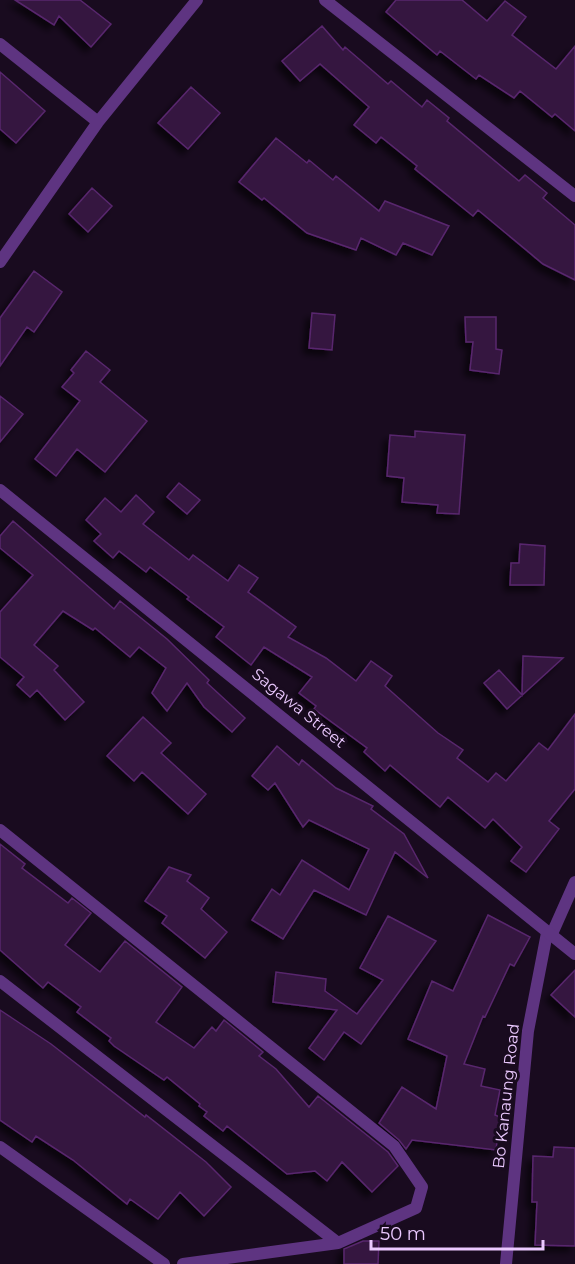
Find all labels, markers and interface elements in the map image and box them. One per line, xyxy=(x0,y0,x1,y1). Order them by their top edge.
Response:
street label: Sagawa Street xyxy=(248,664,350,752)
street label: Bo Kanaung Road xyxy=(489,1023,523,1169)
scale bar xyxy=(371,1213,544,1251)
text: 50 m xyxy=(380,1223,426,1245)

